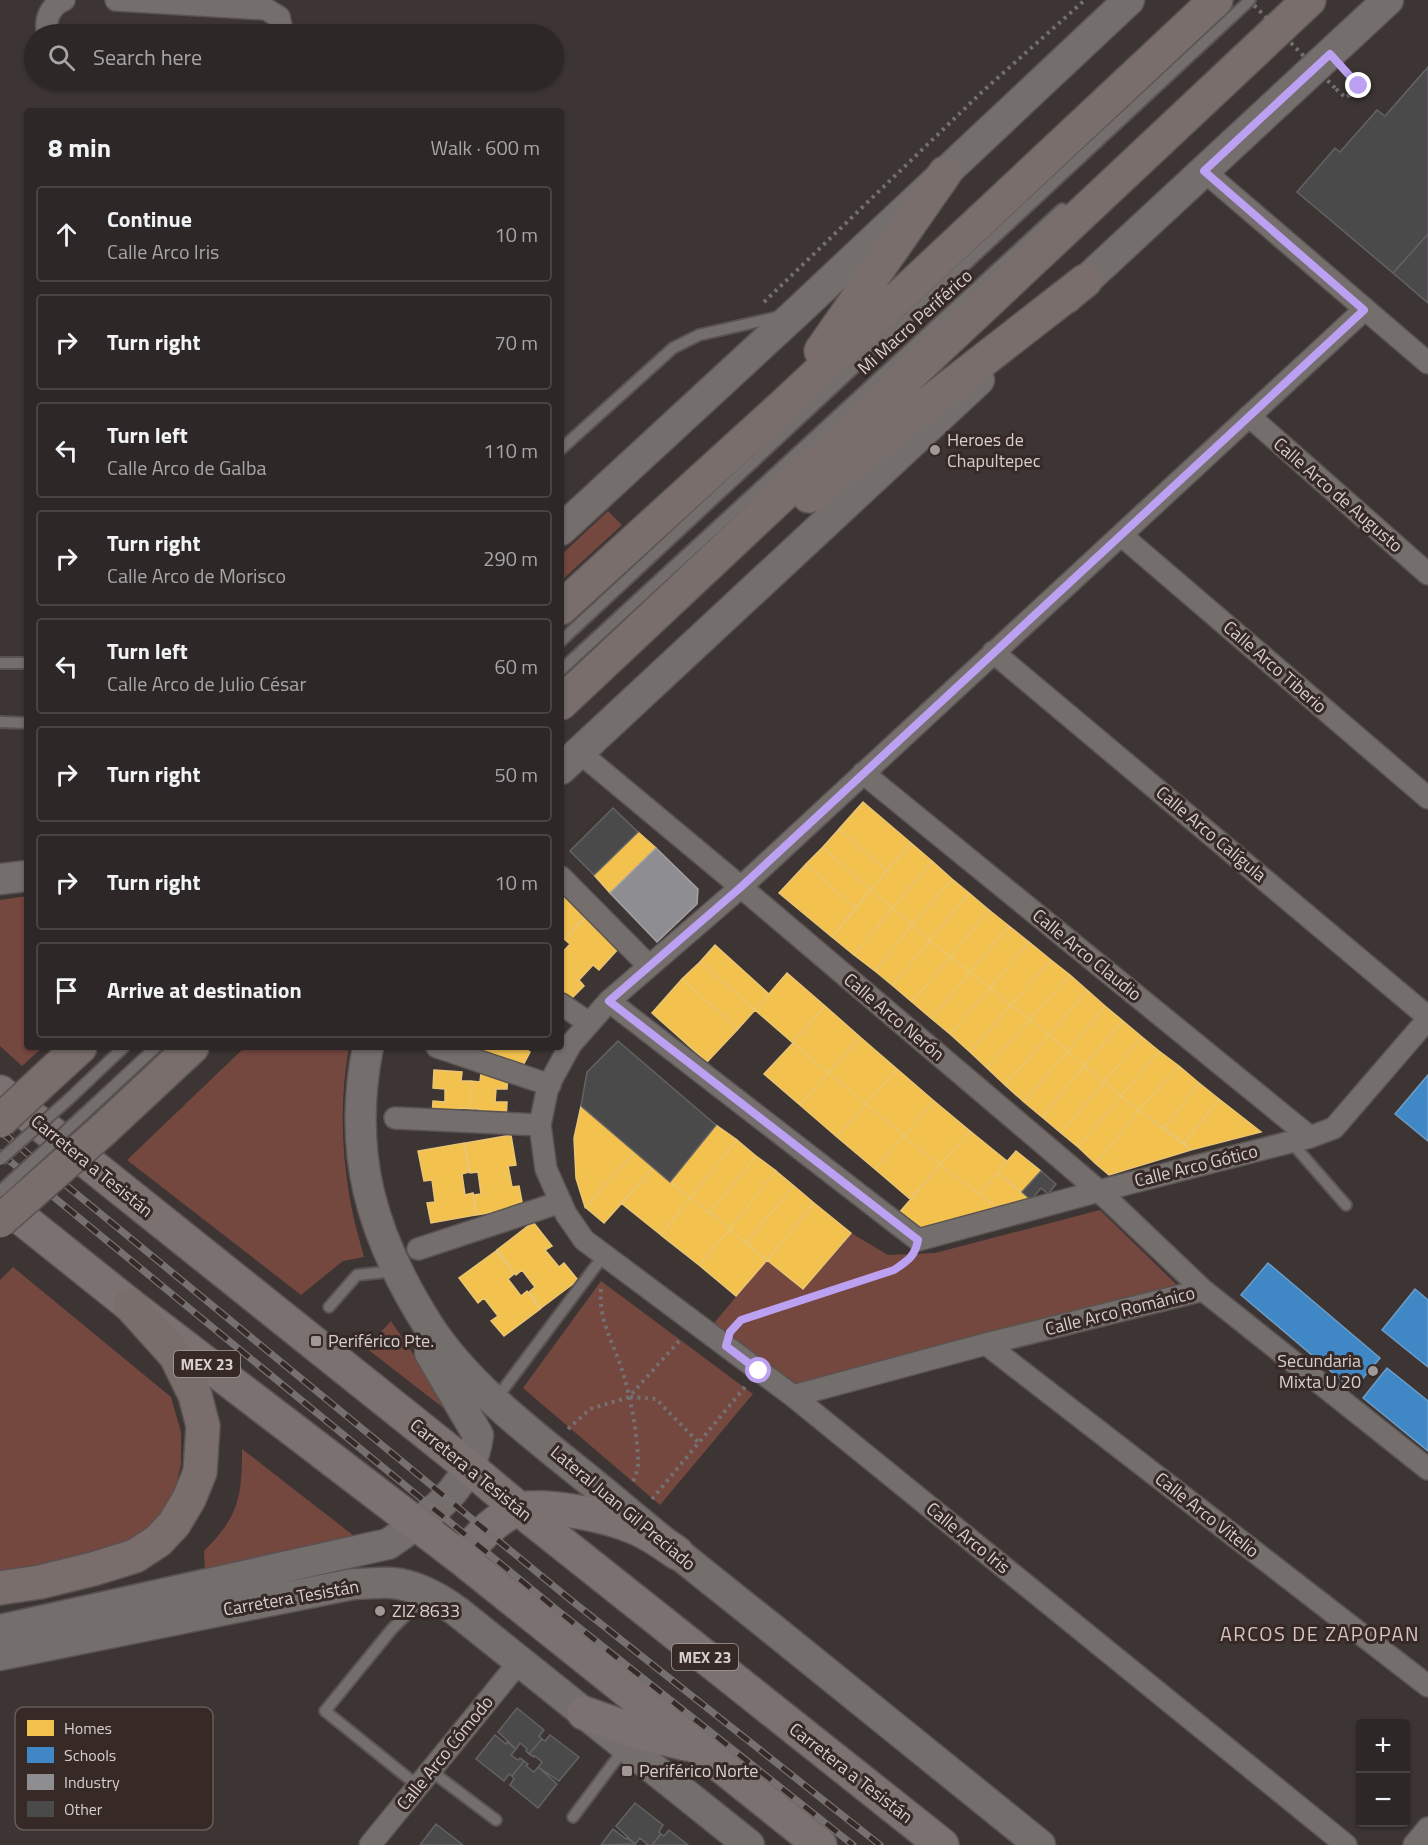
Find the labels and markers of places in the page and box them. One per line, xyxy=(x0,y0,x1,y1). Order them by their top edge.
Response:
place label: Heroes de Chapultepec xyxy=(947,426,1041,474)
marker: Heroes de Chapultepec xyxy=(928,443,942,457)
place label: Periférico Pte. xyxy=(328,1327,434,1354)
marker: Periférico Pte. xyxy=(309,1334,323,1348)
place label: Secundaria Mixta U 20 xyxy=(1277,1347,1361,1395)
marker: Secundaria Mixta U 20 xyxy=(1366,1364,1380,1378)
place label: ZIZ 8633 xyxy=(392,1597,460,1624)
marker: ZIZ 8633 xyxy=(373,1604,387,1618)
place label: Periférico Norte xyxy=(639,1757,758,1784)
marker: Periférico Norte xyxy=(620,1764,634,1778)

